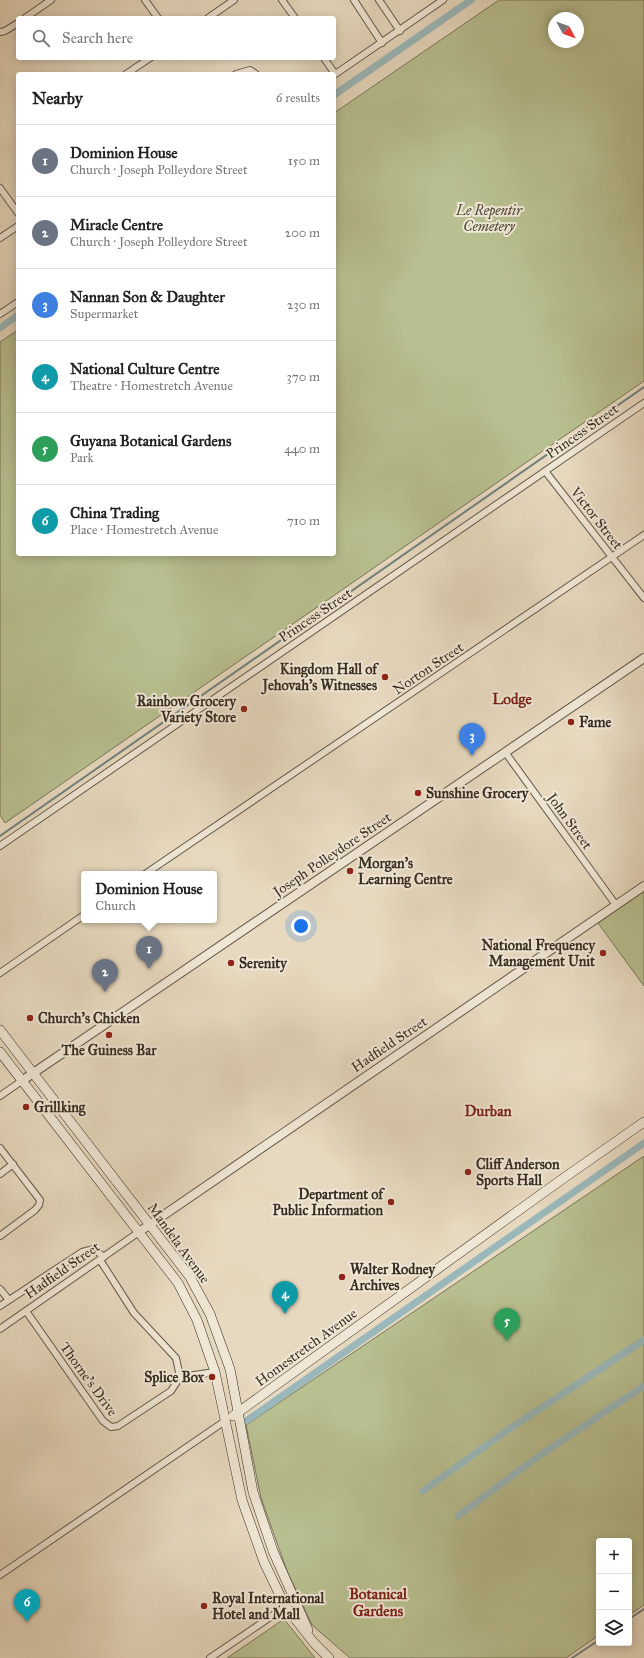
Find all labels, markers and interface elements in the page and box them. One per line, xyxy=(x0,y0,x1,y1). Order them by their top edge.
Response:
north arrow xyxy=(548,12,584,48)
search box xyxy=(16,16,336,60)
icon: search xyxy=(30,27,52,49)
text: Search here xyxy=(62,29,133,47)
text: Nearby xyxy=(32,88,83,109)
text: 6 results xyxy=(276,90,320,106)
text: Dominion House xyxy=(70,144,178,162)
text: 1 xyxy=(42,153,48,169)
text: 150 m xyxy=(288,153,320,169)
text: Church · Joseph Polleydore Street xyxy=(70,162,248,178)
park label: Le Repentir Cemetery xyxy=(455,202,523,235)
text: Miracle Centre xyxy=(70,216,163,234)
text: 2 xyxy=(42,225,48,241)
text: 200 m xyxy=(285,225,320,241)
text: Church · Joseph Polleydore Street xyxy=(70,234,248,250)
text: Nannan Son & Daughter xyxy=(70,288,225,306)
text: 3 xyxy=(42,297,48,313)
text: 230 m xyxy=(287,297,320,313)
text: Supermarket xyxy=(70,306,138,322)
text: National Culture Centre xyxy=(70,360,220,378)
text: 4 xyxy=(41,369,49,385)
text: 370 m xyxy=(287,369,320,385)
text: Theatre · Homestretch Avenue xyxy=(70,378,233,394)
street label: Princess Street xyxy=(543,400,622,463)
text: Guyana Botanical Gardens xyxy=(70,432,231,450)
text: 5 xyxy=(42,441,48,457)
text: 440 m xyxy=(284,441,320,457)
text: Park xyxy=(70,450,94,466)
street label: Victor Street xyxy=(566,483,626,553)
text: China Trading xyxy=(70,504,159,522)
text: 6 xyxy=(42,513,48,529)
text: 710 m xyxy=(287,513,320,529)
text: Place · Homestretch Avenue xyxy=(70,522,218,538)
street label: Princess Street xyxy=(276,585,355,646)
street label: Norton Street xyxy=(390,639,467,698)
place label: Kingdom Hall of Jehovah's Witnesses xyxy=(261,661,379,695)
marker: Kingdom Hall of Jehovah's Witnesses xyxy=(380,672,390,682)
district label: Lodge xyxy=(492,690,533,709)
place label: Rainbow Grocery Variety Store xyxy=(137,693,237,727)
marker: Rainbow Grocery Variety Store xyxy=(239,704,249,714)
place label: Fame xyxy=(579,714,611,731)
marker: Fame xyxy=(566,717,576,727)
pin: 3 xyxy=(459,723,485,756)
place label: Sunshine Grocery xyxy=(426,785,530,803)
marker: Sunshine Grocery xyxy=(413,788,423,798)
street label: John Street xyxy=(541,788,596,853)
street label: Joseph Polleydore Street xyxy=(268,809,395,902)
place label: Morgan’s Learning Centre xyxy=(358,855,453,889)
marker: Morgan’s Learning Centre xyxy=(345,866,355,876)
popup xyxy=(81,871,217,923)
text: Dominion House xyxy=(95,880,203,898)
text: Church xyxy=(95,898,136,914)
your location xyxy=(291,916,311,936)
pin: 1 xyxy=(136,936,162,969)
place label: National Frequency Management Unit xyxy=(482,937,596,971)
marker: National Frequency Management Unit xyxy=(598,948,608,958)
place label: Serenity xyxy=(239,955,288,973)
marker: Serenity xyxy=(226,958,236,968)
pin: 2 xyxy=(92,959,118,992)
place label: Church's Chicken xyxy=(38,1010,140,1027)
marker: Church's Chicken xyxy=(25,1013,35,1023)
street label: Hadfield Street xyxy=(348,1013,430,1076)
marker: The Guiness Bar xyxy=(104,1030,114,1040)
place label: The Guiness Bar xyxy=(61,1042,157,1059)
place label: Grillking xyxy=(34,1099,86,1117)
marker: Grillking xyxy=(21,1102,31,1112)
district label: Durban xyxy=(464,1102,512,1120)
place label: Cliff Anderson Sports Hall xyxy=(476,1156,560,1190)
marker: Cliff Anderson Sports Hall xyxy=(463,1167,473,1177)
place label: Department of Public Information xyxy=(273,1186,385,1219)
marker: Department of Public Information xyxy=(386,1197,396,1207)
street label: Mandela Avenue xyxy=(144,1200,214,1287)
street label: Hadfield Street xyxy=(22,1238,103,1302)
place label: Walter Rodney Archives xyxy=(349,1261,437,1294)
marker: Walter Rodney Archives xyxy=(337,1272,347,1282)
pin: 4 xyxy=(272,1281,298,1314)
street label: Homestretch Avenue xyxy=(252,1305,361,1390)
pin: 5 xyxy=(494,1308,520,1341)
street label: Thorne's Drive xyxy=(56,1339,121,1420)
place label: Splice Box xyxy=(144,1369,205,1387)
marker: Splice Box xyxy=(207,1372,217,1382)
map controls xyxy=(596,1538,632,1646)
button: + xyxy=(596,1538,632,1574)
button: − xyxy=(596,1574,632,1610)
district label: Botanical Gardens xyxy=(349,1585,408,1620)
pin: 6 xyxy=(14,1589,40,1622)
place label: Royal International Hotel and Mall xyxy=(212,1590,325,1623)
marker: Royal International Hotel and Mall xyxy=(199,1601,209,1611)
button: layers xyxy=(596,1610,632,1646)

